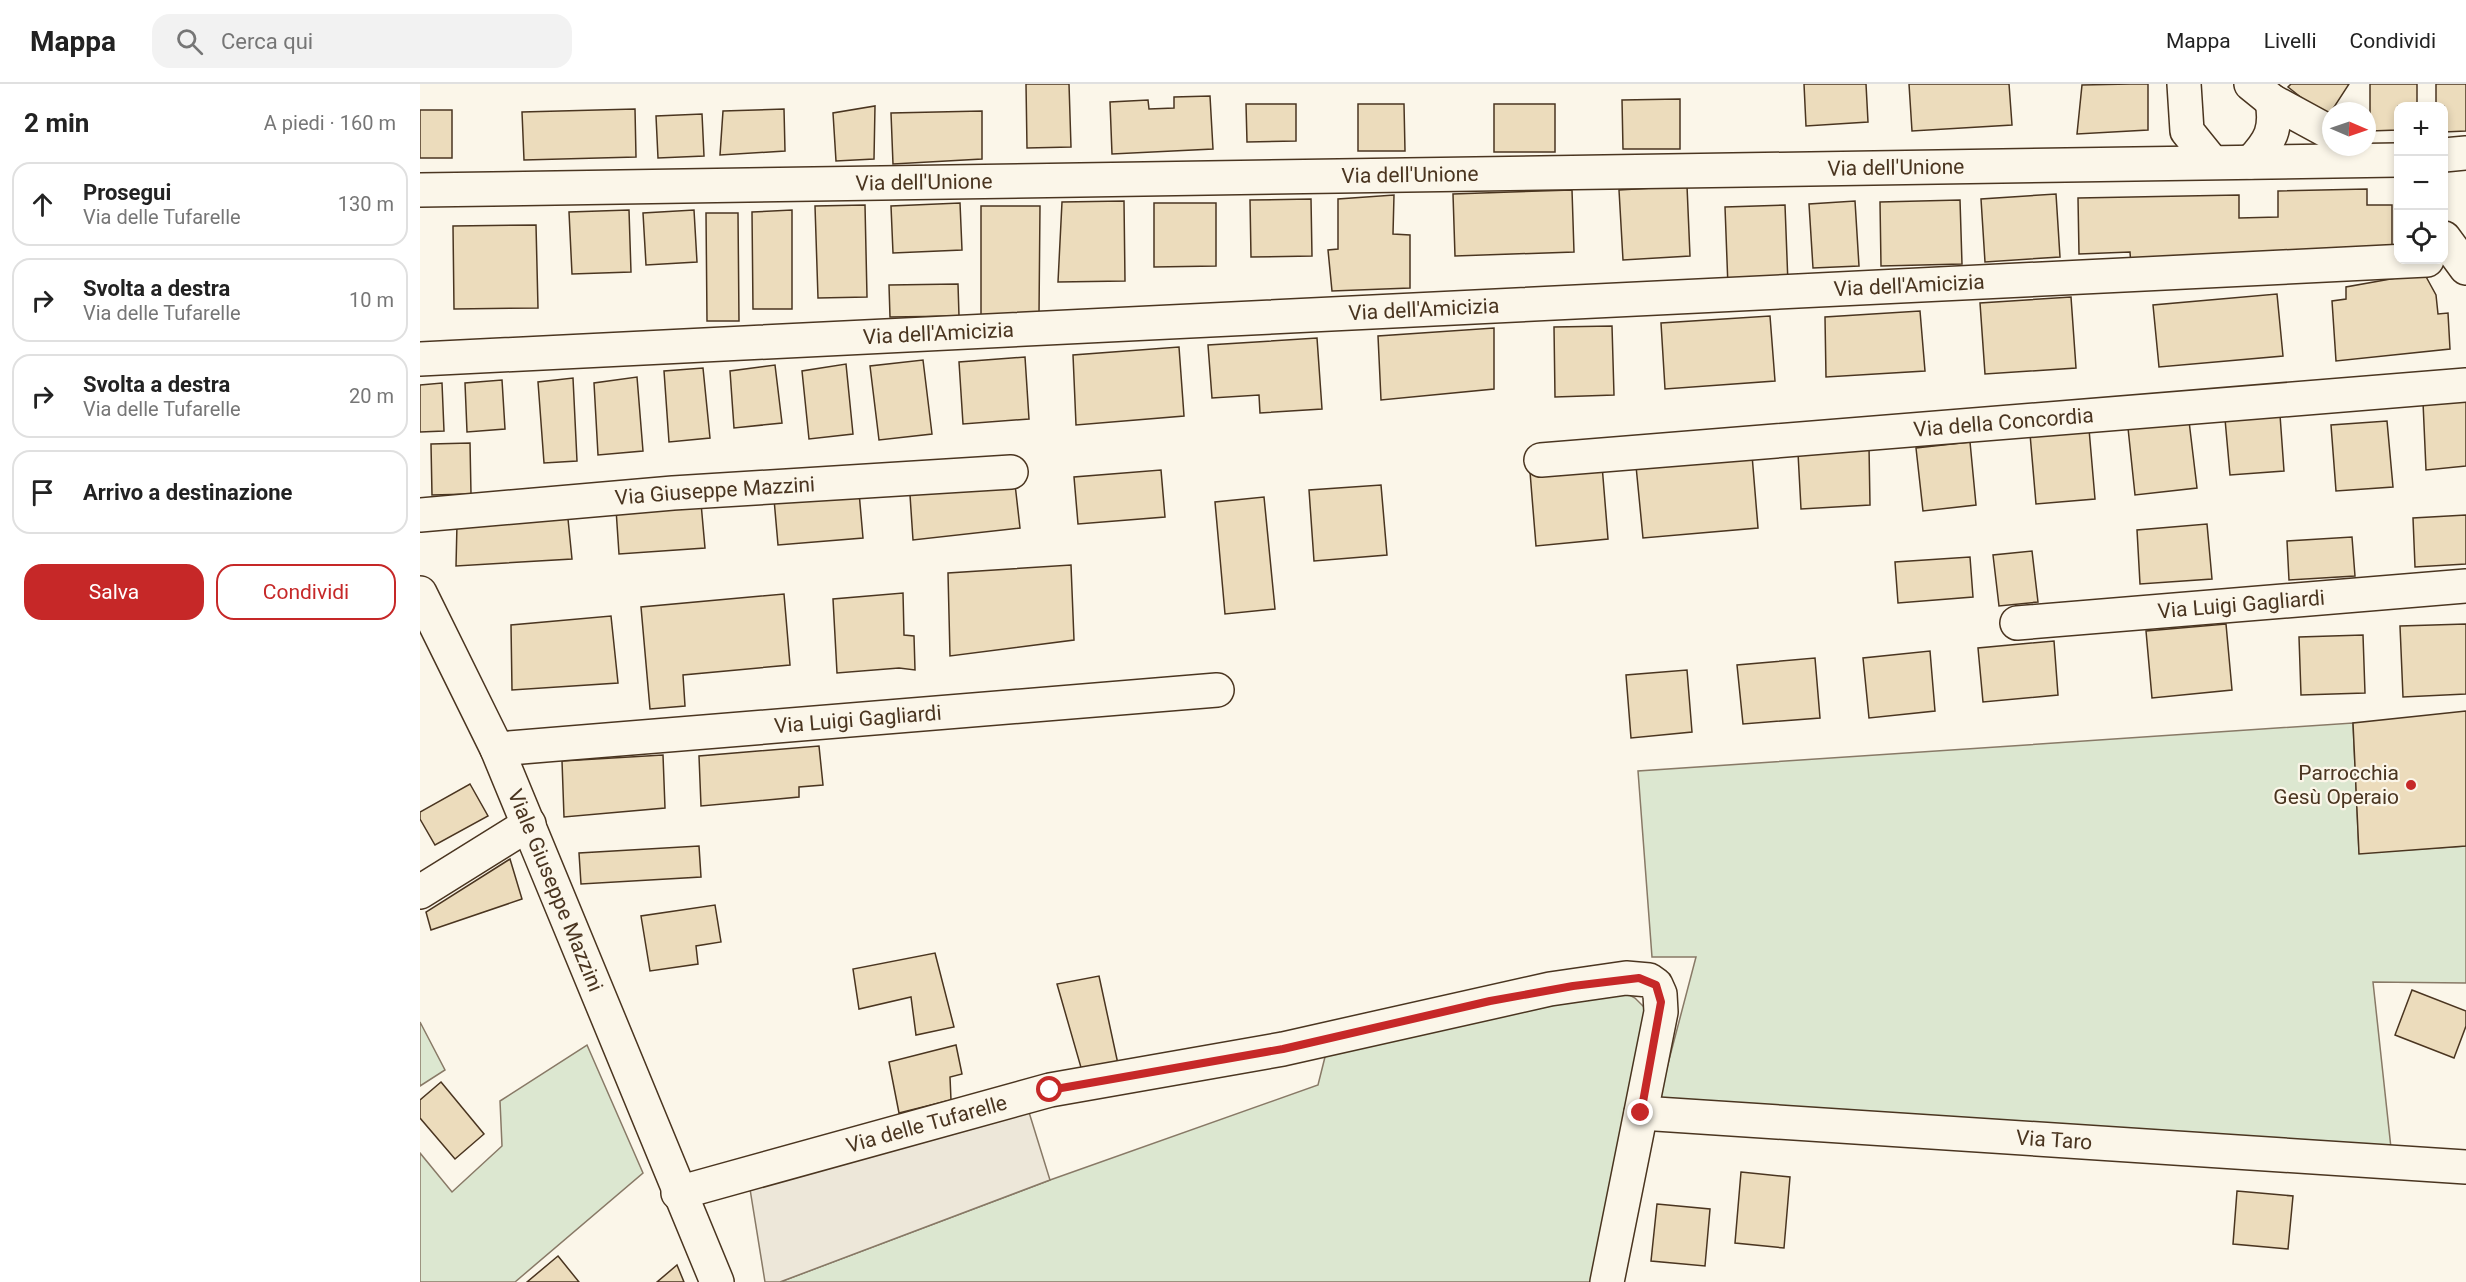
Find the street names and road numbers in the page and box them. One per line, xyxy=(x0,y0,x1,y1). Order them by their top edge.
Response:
street label: Via dell'Unione xyxy=(1827,155,1965,181)
street label: Via dell'Unione xyxy=(1341,162,1479,188)
street label: Via dell'Unione xyxy=(855,169,993,195)
street label: Via dell'Amicizia xyxy=(1833,270,1985,301)
street label: Via dell'Amicizia xyxy=(1348,294,1500,325)
street label: Via dell'Amicizia xyxy=(862,318,1014,349)
street label: Via della Concordia xyxy=(1913,403,2094,442)
street label: Via Giuseppe Mazzini xyxy=(614,472,816,510)
street label: Via Luigi Gagliardi xyxy=(2157,586,2326,623)
street label: Via Luigi Gagliardi xyxy=(773,701,942,738)
street label: Viale Giuseppe Mazzini xyxy=(503,786,608,995)
street label: Via delle Tufarelle xyxy=(844,1090,1010,1158)
street label: Via Taro xyxy=(2015,1126,2093,1155)

